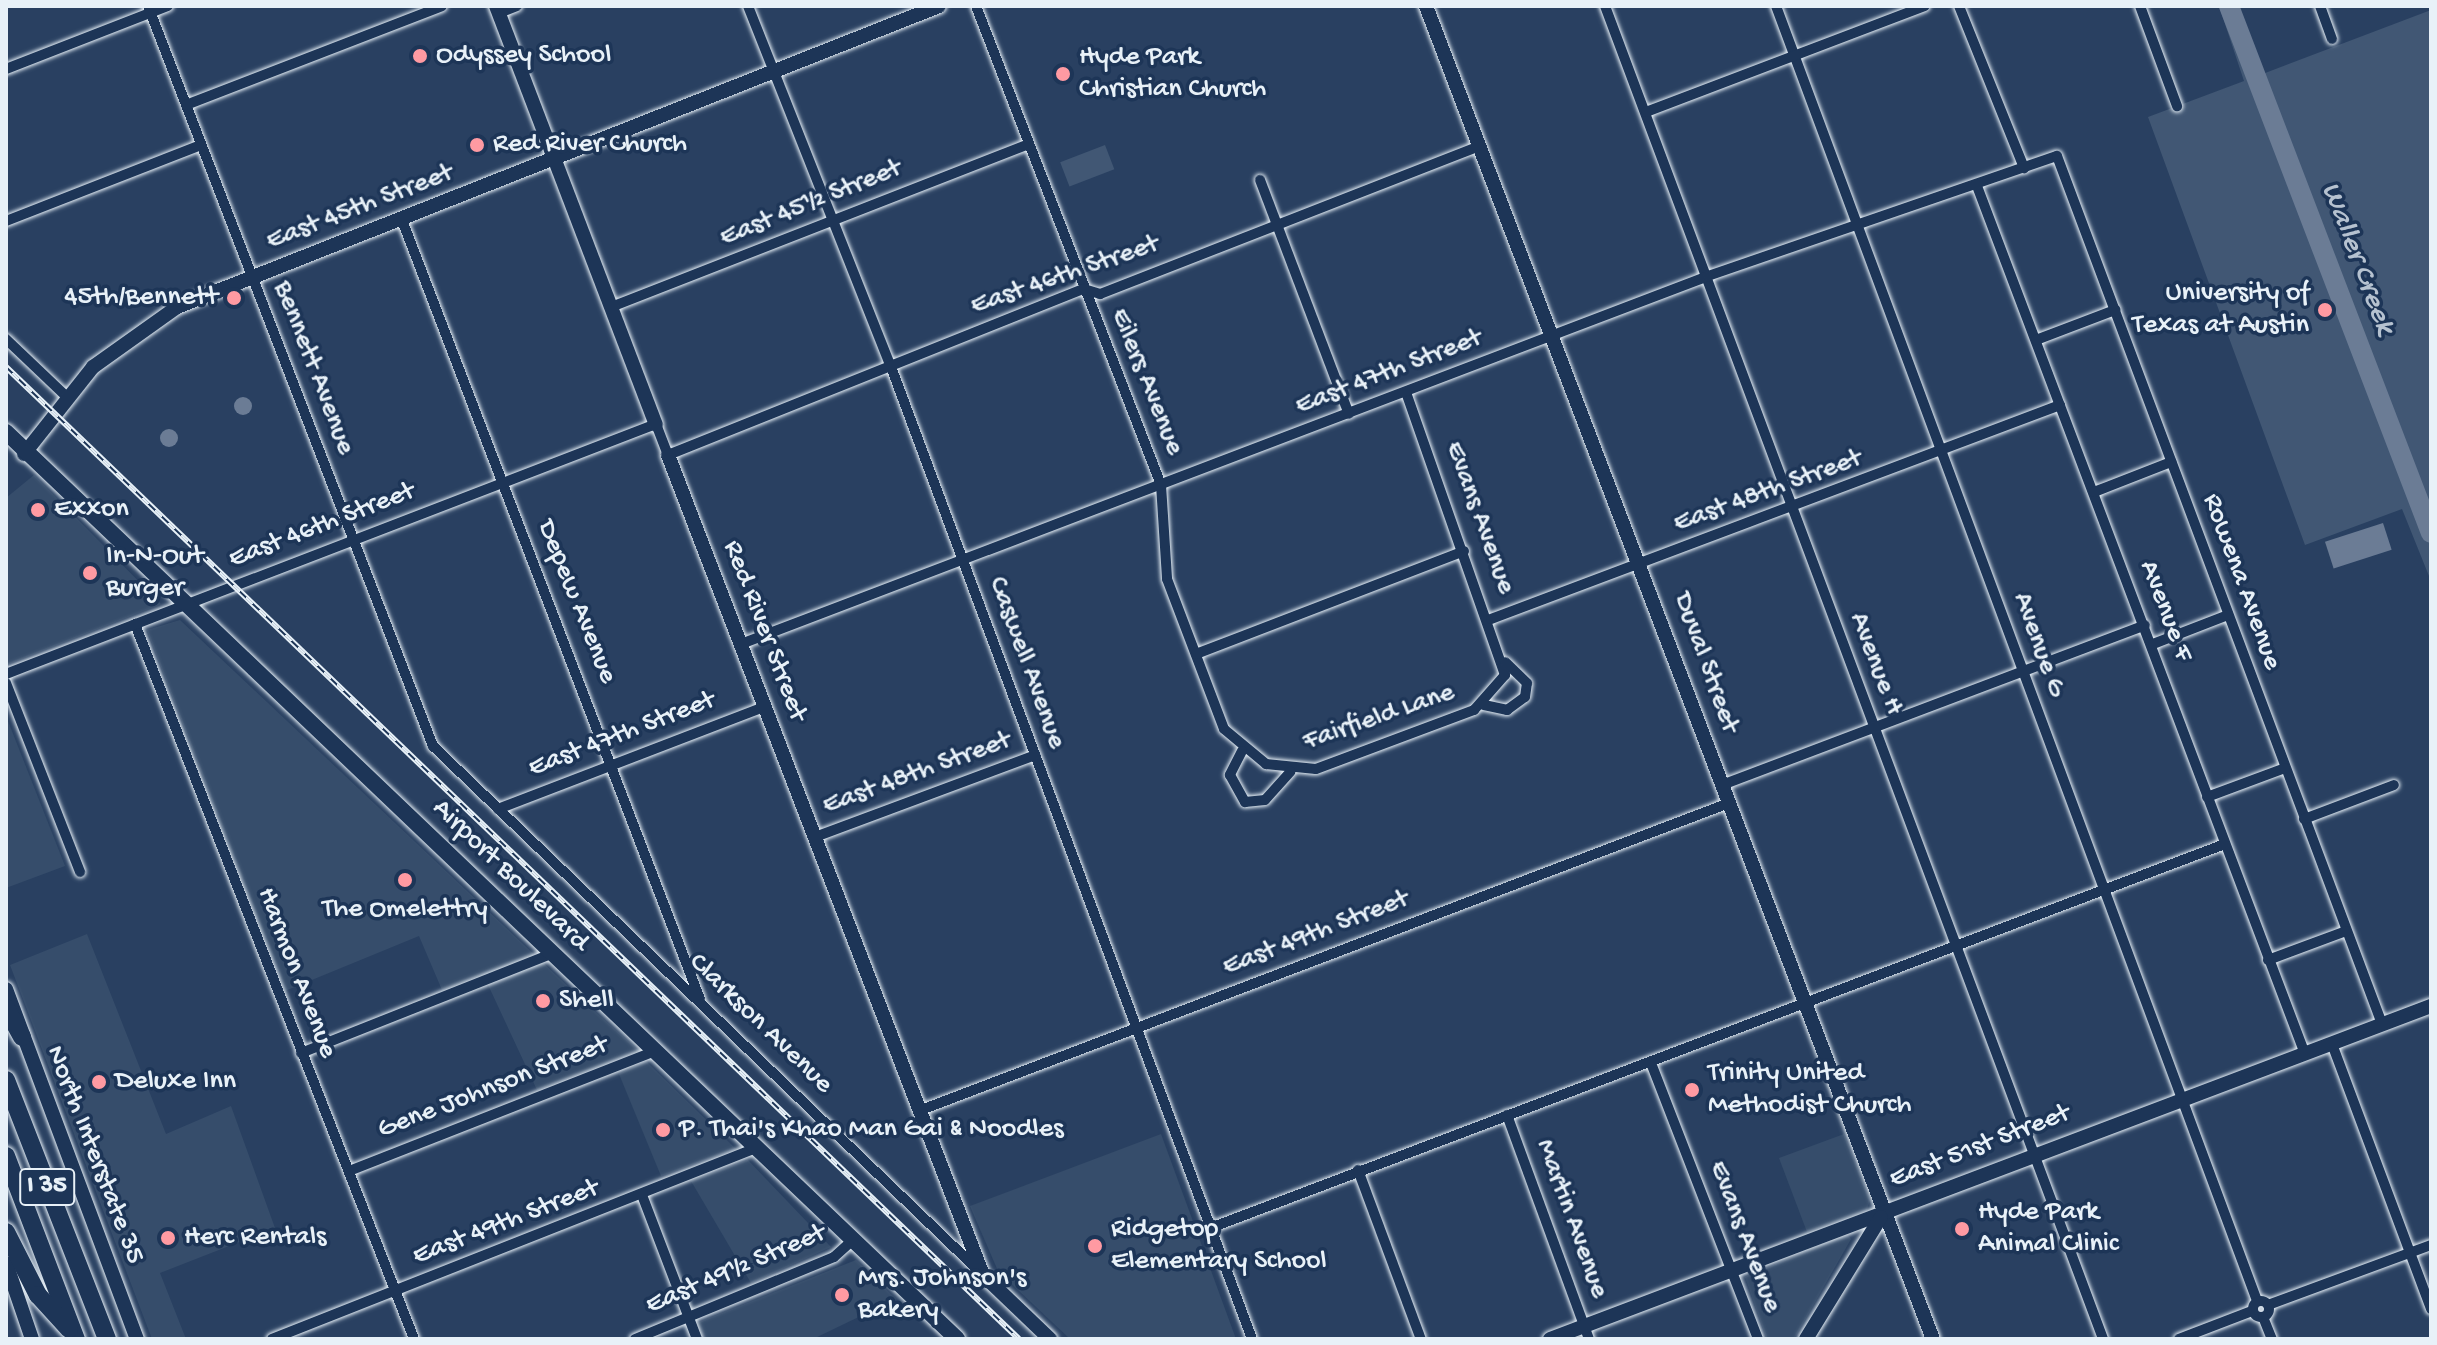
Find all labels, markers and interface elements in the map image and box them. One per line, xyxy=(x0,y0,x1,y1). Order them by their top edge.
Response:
place label: Odyssey School xyxy=(436,39,611,73)
place label: Hyde Park Christian Church xyxy=(1079,41,1266,107)
marker: Odyssey School xyxy=(411,47,429,65)
marker: Hyde Park Christian Church xyxy=(1054,65,1072,83)
place label: Red River Church xyxy=(493,128,687,162)
marker: Red River Church xyxy=(468,136,486,154)
street label: East 45½ Street xyxy=(715,152,907,256)
street label: East 45th Street xyxy=(262,157,458,259)
water label: Waller Creek xyxy=(2311,178,2401,340)
street label: East 46th Street xyxy=(967,228,1163,324)
street label: Bennett Avenue xyxy=(264,276,362,460)
place label: University of Texas at Austin xyxy=(2132,277,2309,343)
place label: 45th/Bennett xyxy=(64,281,218,315)
marker: 45th/Bennett xyxy=(225,289,243,307)
marker: University of Texas at Austin xyxy=(2316,301,2334,319)
street label: Eilers Avenue xyxy=(1101,304,1191,460)
street label: East 47th Street xyxy=(1291,322,1487,424)
street label: Evans Avenue xyxy=(1436,437,1522,599)
street label: East 48th Street xyxy=(1669,442,1867,542)
street label: East 46th Street xyxy=(224,475,420,577)
street label: Rowena Avenue xyxy=(2194,489,2288,675)
place label: Exxon xyxy=(54,493,129,527)
marker: Exxon xyxy=(29,501,47,519)
street label: Depew Avenue xyxy=(528,515,624,689)
street label: Red River Street xyxy=(714,536,814,726)
place label: In-N-Out Burger xyxy=(106,540,203,606)
street label: Avenue F xyxy=(2130,556,2200,666)
marker: In-N-Out Burger xyxy=(81,564,99,582)
street label: Caswell Avenue xyxy=(979,573,1073,753)
street label: Duval Street xyxy=(1664,588,1746,738)
street label: Avenue G xyxy=(2004,588,2072,702)
street label: Avenue H xyxy=(1840,608,1910,720)
street label: Fairfield Lane xyxy=(1299,676,1459,760)
street label: East 47th Street xyxy=(524,684,720,786)
street label: East 48th Street xyxy=(818,724,1016,824)
street label: Airport Boulevard xyxy=(424,793,596,959)
marker: The Omelettry xyxy=(396,871,414,889)
street label: Harmon Avenue xyxy=(248,883,344,1063)
street label: East 49th Street xyxy=(1218,883,1414,985)
place label: The Omelettry xyxy=(322,893,488,927)
street label: Clarkson Avenue xyxy=(681,947,839,1101)
place label: Shell xyxy=(559,984,614,1018)
marker: Shell xyxy=(534,992,552,1010)
street label: Gene Johnson Street xyxy=(373,1029,613,1147)
street label: North Interstate 35 xyxy=(37,1041,151,1269)
place label: Trinity United Methodist Church xyxy=(1708,1057,1912,1123)
place label: Deluxe Inn xyxy=(115,1065,236,1099)
marker: Deluxe Inn xyxy=(90,1073,108,1091)
marker: Trinity United Methodist Church xyxy=(1683,1081,1701,1099)
street label: East 51st Street xyxy=(1885,1097,2075,1197)
place label: P. Thai's Khao Man Gai & Noodles xyxy=(679,1113,1064,1147)
marker: P. Thai's Khao Man Gai & Noodles xyxy=(654,1121,672,1139)
street label: Martin Avenue xyxy=(1527,1135,1615,1303)
street label: Evans Avenue xyxy=(1700,1156,1788,1318)
road number: I 35 xyxy=(19,1165,75,1209)
street label: East 49th Street xyxy=(408,1172,604,1274)
place label: Hyde Park Animal Clinic xyxy=(1978,1196,2118,1262)
place label: Ridgetop Elementary School xyxy=(1111,1213,1327,1279)
street label: East 49½ Street xyxy=(641,1217,831,1323)
marker: Hyde Park Animal Clinic xyxy=(1953,1220,1971,1238)
place label: Herc Rentals xyxy=(184,1221,326,1255)
marker: Herc Rentals xyxy=(159,1229,177,1247)
marker: Ridgetop Elementary School xyxy=(1086,1237,1104,1255)
place label: Mrs. Johnson's Bakery xyxy=(858,1262,1026,1328)
marker: Mrs. Johnson's Bakery xyxy=(833,1286,851,1304)

